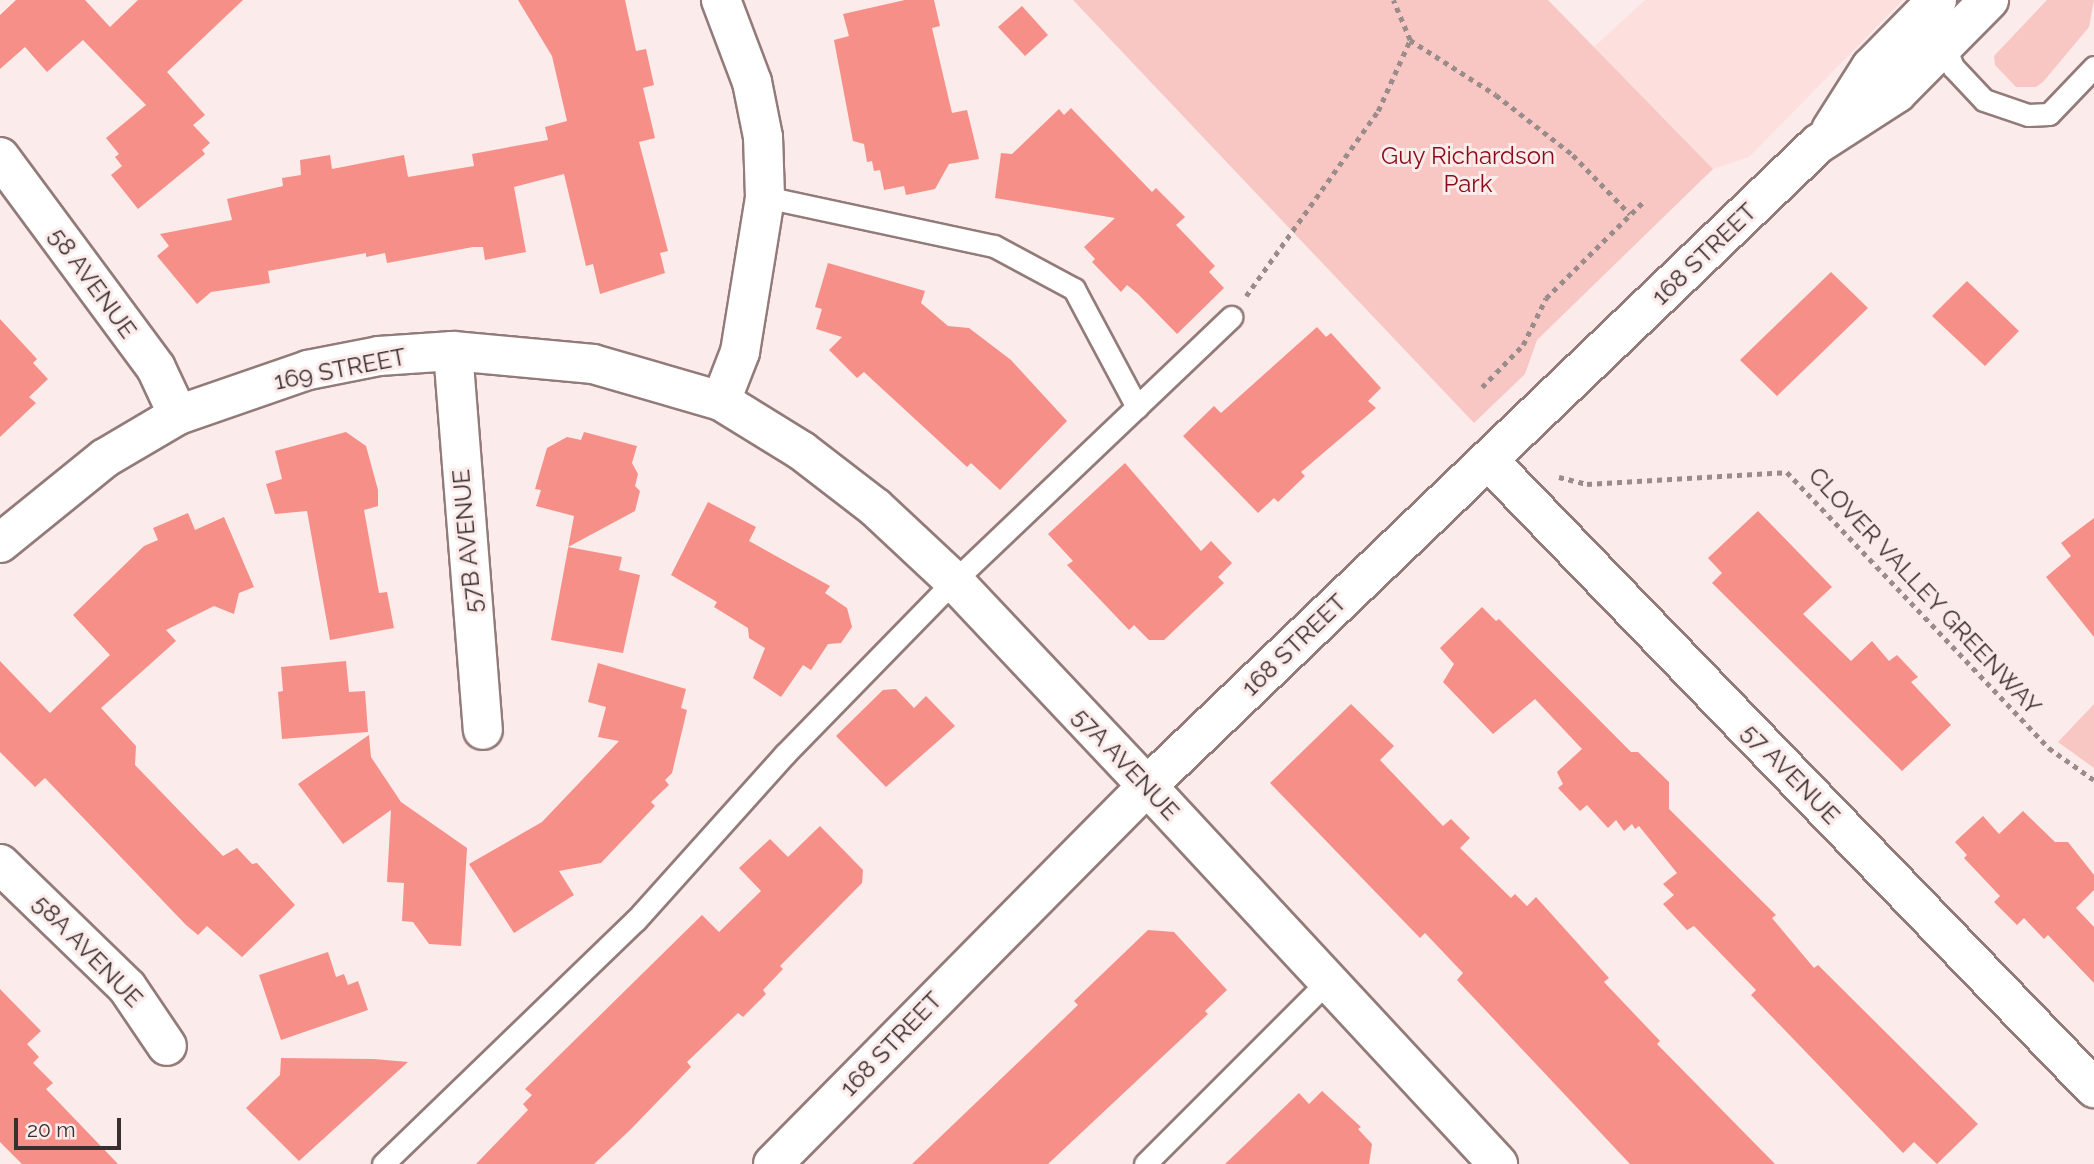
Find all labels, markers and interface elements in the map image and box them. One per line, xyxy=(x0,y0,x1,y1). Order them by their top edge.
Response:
park label: Guy Richardson Park xyxy=(1381,142,1555,198)
street label: 168 STREET xyxy=(1646,197,1762,311)
street label: 58 AVENUE xyxy=(43,222,143,344)
street label: 169 STREET xyxy=(272,342,408,396)
street label: CLOVER VALLEY GREENWAY xyxy=(1802,461,2048,721)
street label: 57B AVENUE xyxy=(446,468,488,614)
street label: 168 STREET xyxy=(1236,588,1352,702)
street label: 57A AVENUE xyxy=(1066,701,1186,827)
street label: 57 AVENUE xyxy=(1736,718,1846,830)
street label: 58A AVENUE xyxy=(27,888,149,1014)
street label: 168 STREET xyxy=(834,986,948,1102)
scale bar xyxy=(18,1104,124,1148)
text: 20 m xyxy=(27,1117,75,1142)

